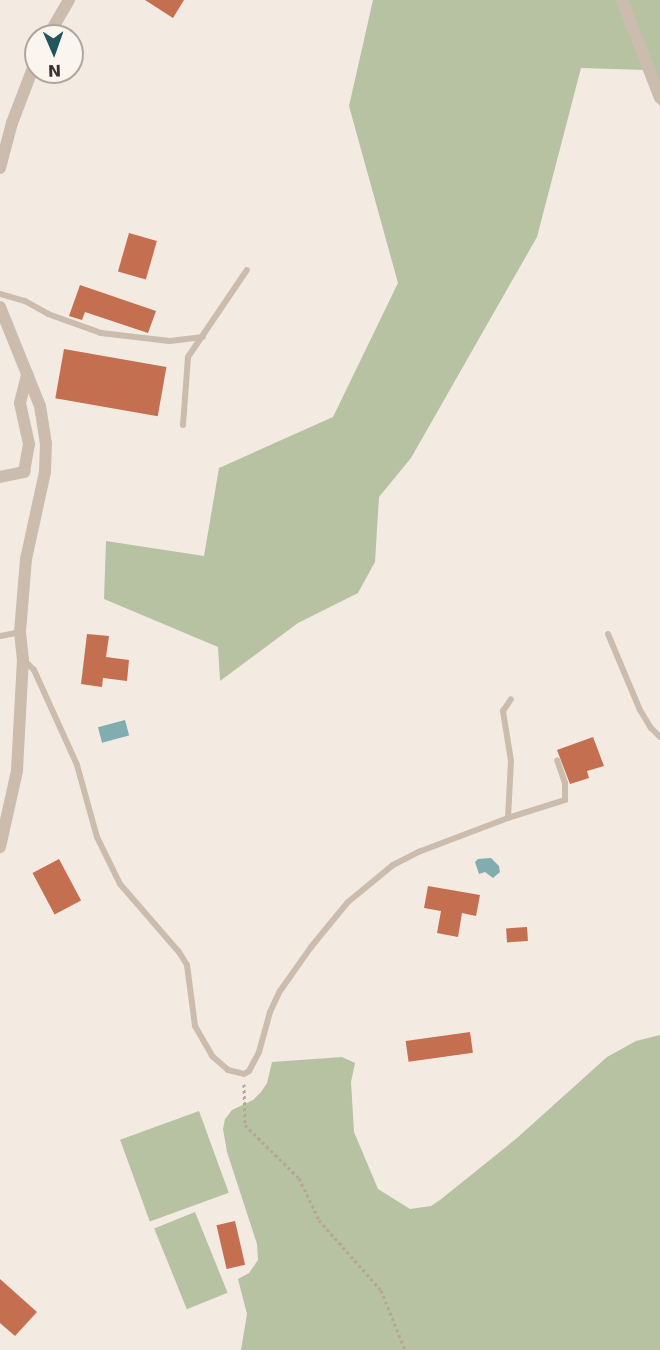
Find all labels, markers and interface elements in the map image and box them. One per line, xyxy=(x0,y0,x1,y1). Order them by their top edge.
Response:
north arrow xyxy=(24,24,84,84)
text: N xyxy=(48,61,62,80)

